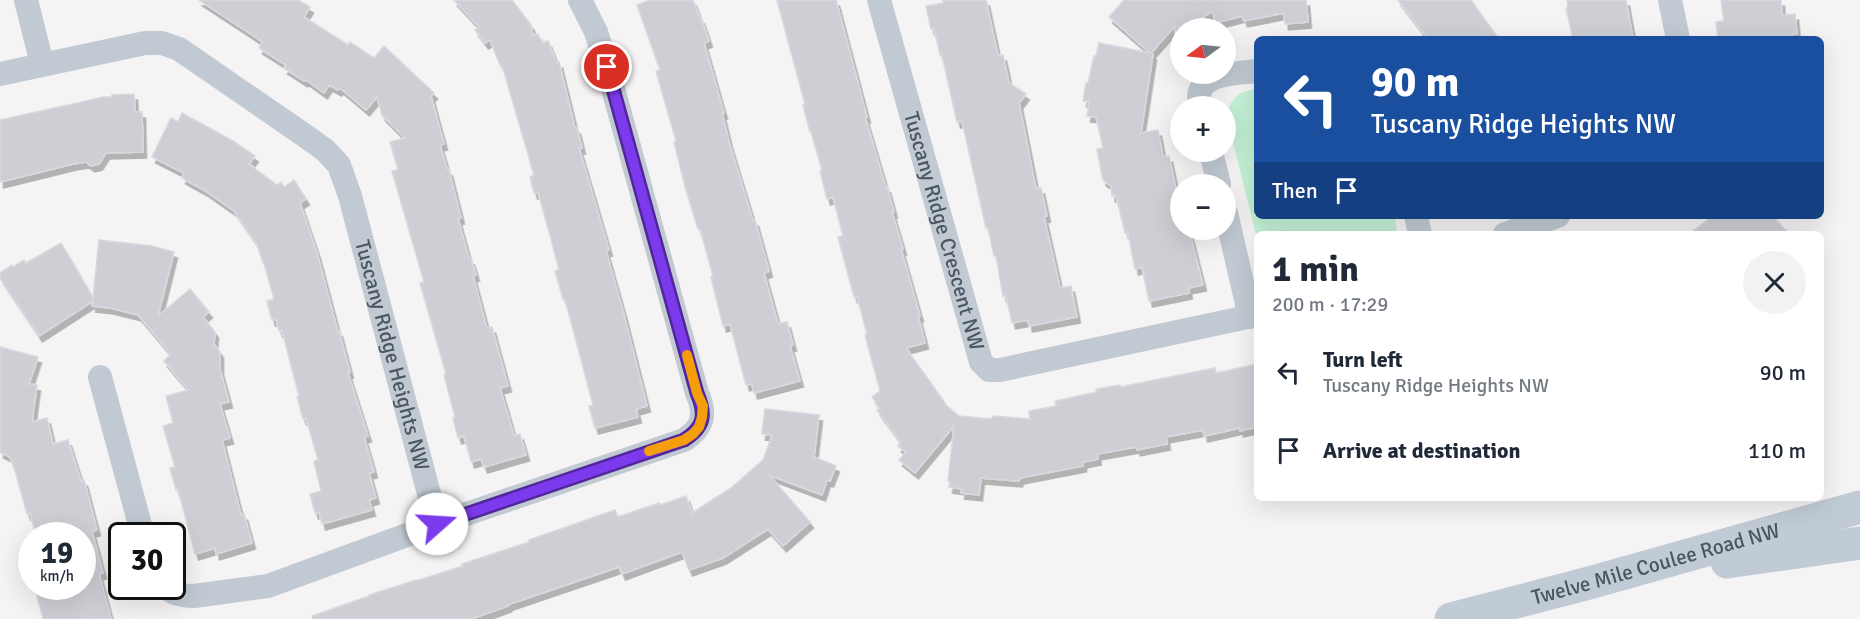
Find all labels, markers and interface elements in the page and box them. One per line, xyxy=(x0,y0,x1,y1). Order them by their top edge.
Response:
north arrow xyxy=(1170,18,1236,84)
map controls xyxy=(1170,18,1236,240)
pin xyxy=(581,41,632,92)
icon: arrive xyxy=(590,50,623,83)
text: 90 m xyxy=(1371,57,1460,108)
icon: left xyxy=(1272,60,1350,138)
button: + xyxy=(1170,96,1236,162)
text: Tuscany Ridge Heights NW xyxy=(1371,108,1676,141)
street label: Tuscany Ridge Crescent NW xyxy=(898,109,990,353)
button: − xyxy=(1170,174,1236,240)
icon: arrive xyxy=(1330,174,1363,207)
text: Then xyxy=(1272,177,1318,204)
street label: Tuscany Ridge Heights NW xyxy=(349,237,435,473)
text: 1 min xyxy=(1272,247,1359,292)
button: close xyxy=(1743,251,1806,314)
text: 200 m · 17:29 xyxy=(1272,292,1388,317)
text: Turn left xyxy=(1323,346,1403,373)
icon: left xyxy=(1272,356,1305,389)
text: 90 m xyxy=(1760,359,1806,386)
text: Tuscany Ridge Heights NW xyxy=(1323,373,1549,398)
icon: arrive xyxy=(1272,434,1305,467)
text: Arrive at destination xyxy=(1323,437,1520,464)
text: 110 m xyxy=(1748,437,1806,464)
position arrow xyxy=(405,492,469,556)
street label: Twelve Mile Coulee Road NW xyxy=(1529,517,1783,610)
speed limit sign: 30 xyxy=(108,522,186,600)
text: 19 xyxy=(41,535,73,572)
text: km/h xyxy=(40,567,74,585)

